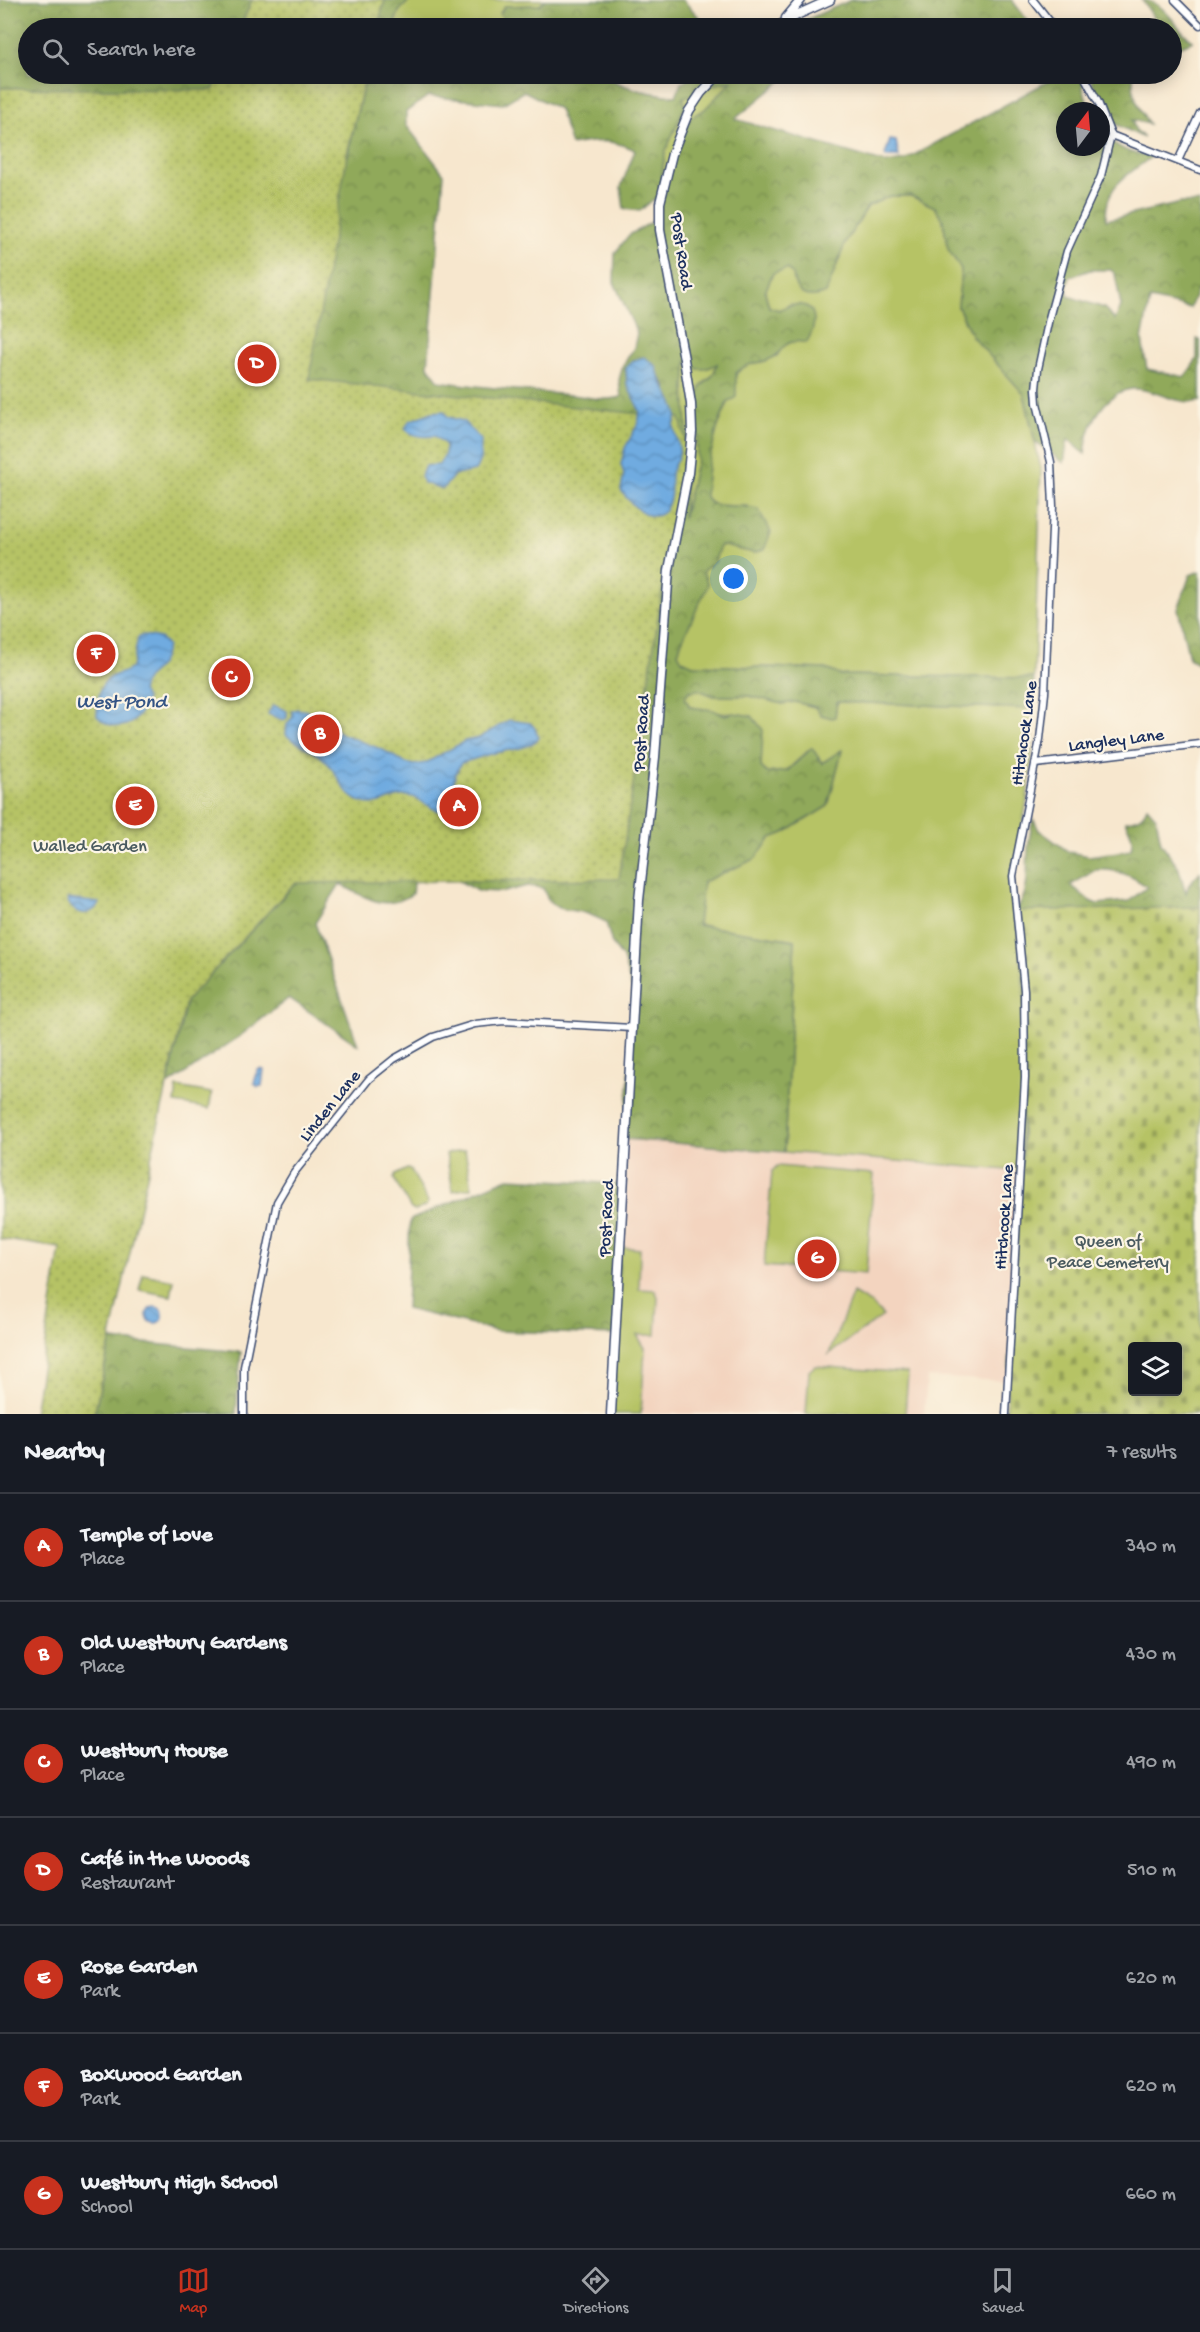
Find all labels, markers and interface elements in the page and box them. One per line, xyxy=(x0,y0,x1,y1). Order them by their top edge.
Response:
search box xyxy=(18,18,1182,84)
icon: search xyxy=(39,35,72,68)
text: Search here xyxy=(87,38,195,64)
north arrow xyxy=(1056,102,1110,156)
street label: Post Road xyxy=(665,211,696,292)
pin: D xyxy=(238,342,276,386)
your location xyxy=(719,564,748,593)
pin: F xyxy=(76,632,116,676)
pin: C xyxy=(212,656,250,700)
street label: Hitchcock Lane xyxy=(1008,679,1043,787)
water label: West Pond xyxy=(76,692,168,715)
street label: Post Road xyxy=(629,693,656,773)
pin: B xyxy=(300,712,340,756)
street label: Langley Lane xyxy=(1067,725,1166,758)
pin: E xyxy=(116,784,154,828)
pin: A xyxy=(440,784,478,830)
park label: Walled Garden xyxy=(33,837,147,858)
street label: Linden Lane xyxy=(296,1066,367,1147)
street label: Hitchcock Lane xyxy=(991,1163,1020,1271)
street label: Post Road xyxy=(595,1178,620,1258)
park label: Queen of Peace Cemetery xyxy=(1046,1232,1169,1274)
pin: G xyxy=(798,1236,836,1282)
map controls xyxy=(1128,1342,1182,1396)
button: layers xyxy=(1128,1342,1182,1396)
text: Nearby xyxy=(24,1438,105,1469)
text: 7 results xyxy=(1107,1442,1176,1465)
text: Temple of Love xyxy=(81,1523,213,1549)
text: A xyxy=(38,1536,49,1559)
text: 340 m xyxy=(1126,1536,1176,1559)
text: Place xyxy=(81,1549,125,1572)
text: Old Westbury Gardens xyxy=(81,1631,287,1657)
text: B xyxy=(38,1644,49,1667)
text: 430 m xyxy=(1126,1644,1176,1667)
text: Place xyxy=(81,1657,125,1680)
text: Westbury House xyxy=(81,1739,228,1765)
text: C xyxy=(38,1752,49,1775)
text: 490 m xyxy=(1126,1752,1176,1775)
text: Place xyxy=(81,1765,125,1788)
text: Café in the Woods xyxy=(81,1847,249,1873)
text: D xyxy=(37,1860,50,1883)
text: 510 m xyxy=(1127,1860,1176,1883)
text: Restaurant xyxy=(81,1873,174,1896)
text: Rose Garden xyxy=(81,1955,197,1981)
text: E xyxy=(37,1968,50,1991)
text: 620 m xyxy=(1126,1968,1176,1991)
text: Park xyxy=(81,1981,119,2004)
text: Boxwood Garden xyxy=(81,2063,242,2089)
text: F xyxy=(38,2076,49,2099)
text: 620 m xyxy=(1126,2076,1176,2099)
text: Park xyxy=(81,2089,119,2112)
text: Westbury High School xyxy=(81,2171,278,2197)
text: G xyxy=(37,2184,50,2207)
text: 660 m xyxy=(1125,2184,1176,2207)
text: School xyxy=(81,2197,133,2220)
tab: Map xyxy=(177,2264,210,2319)
tab: Directions xyxy=(563,2264,629,2319)
tab: Saved xyxy=(982,2264,1023,2319)

